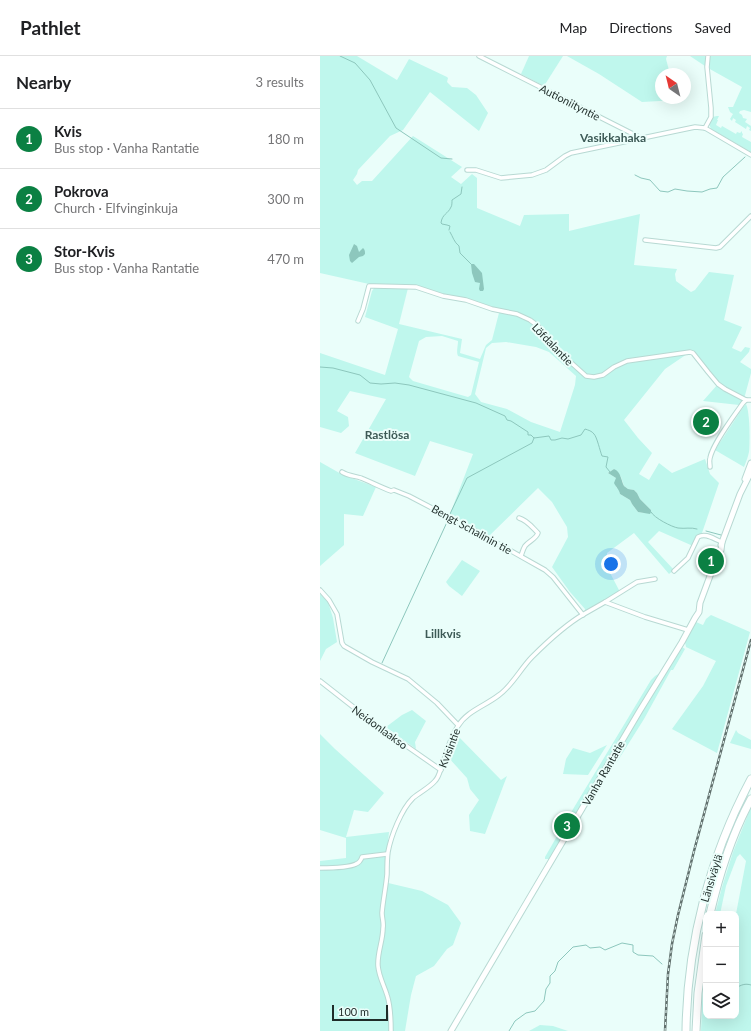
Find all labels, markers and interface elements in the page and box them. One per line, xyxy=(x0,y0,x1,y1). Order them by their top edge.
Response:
text: Pathlet xyxy=(20,16,81,39)
text: Map xyxy=(560,19,587,36)
text: Directions xyxy=(609,19,672,36)
text: Saved xyxy=(694,19,731,36)
north arrow xyxy=(655,68,691,104)
text: Nearby xyxy=(16,72,71,93)
text: 3 results xyxy=(256,74,304,90)
street label: Autioniityntie xyxy=(538,81,603,123)
text: Kvis xyxy=(54,122,82,140)
district label: Vasikkahaka xyxy=(579,130,646,145)
text: 1 xyxy=(25,131,33,147)
text: 180 m xyxy=(267,131,304,147)
text: Bus stop · Vanha Rantatie xyxy=(54,140,199,156)
text: Pokrova xyxy=(54,182,109,200)
text: 2 xyxy=(25,191,33,207)
text: 300 m xyxy=(267,191,304,207)
text: Church · Elfvinginkuja xyxy=(54,200,178,216)
text: Stor-Kvis xyxy=(54,242,115,260)
text: 3 xyxy=(25,251,33,267)
text: 470 m xyxy=(267,251,304,267)
text: Bus stop · Vanha Rantatie xyxy=(54,260,199,276)
street label: Löfdalantie xyxy=(530,320,576,368)
pin: 2 xyxy=(693,407,719,437)
district label: Rastlösa xyxy=(365,427,409,442)
street label: Bengt Schalinin tie xyxy=(430,502,515,557)
pin: 1 xyxy=(698,546,724,576)
your location xyxy=(601,554,621,574)
district label: Lillkvis xyxy=(425,626,461,641)
street label: Neidonlaakso xyxy=(350,703,410,751)
street label: Kvisintie xyxy=(436,726,462,770)
street label: Vanha Rantatie xyxy=(579,738,627,808)
pin: 3 xyxy=(554,811,580,841)
street label: Länsiväylä xyxy=(698,853,724,903)
map controls xyxy=(703,911,739,1019)
button: + xyxy=(703,911,739,947)
button: − xyxy=(703,947,739,983)
button: layers xyxy=(703,983,739,1019)
scale bar xyxy=(332,1003,388,1022)
text: 100 m xyxy=(338,1005,369,1018)

